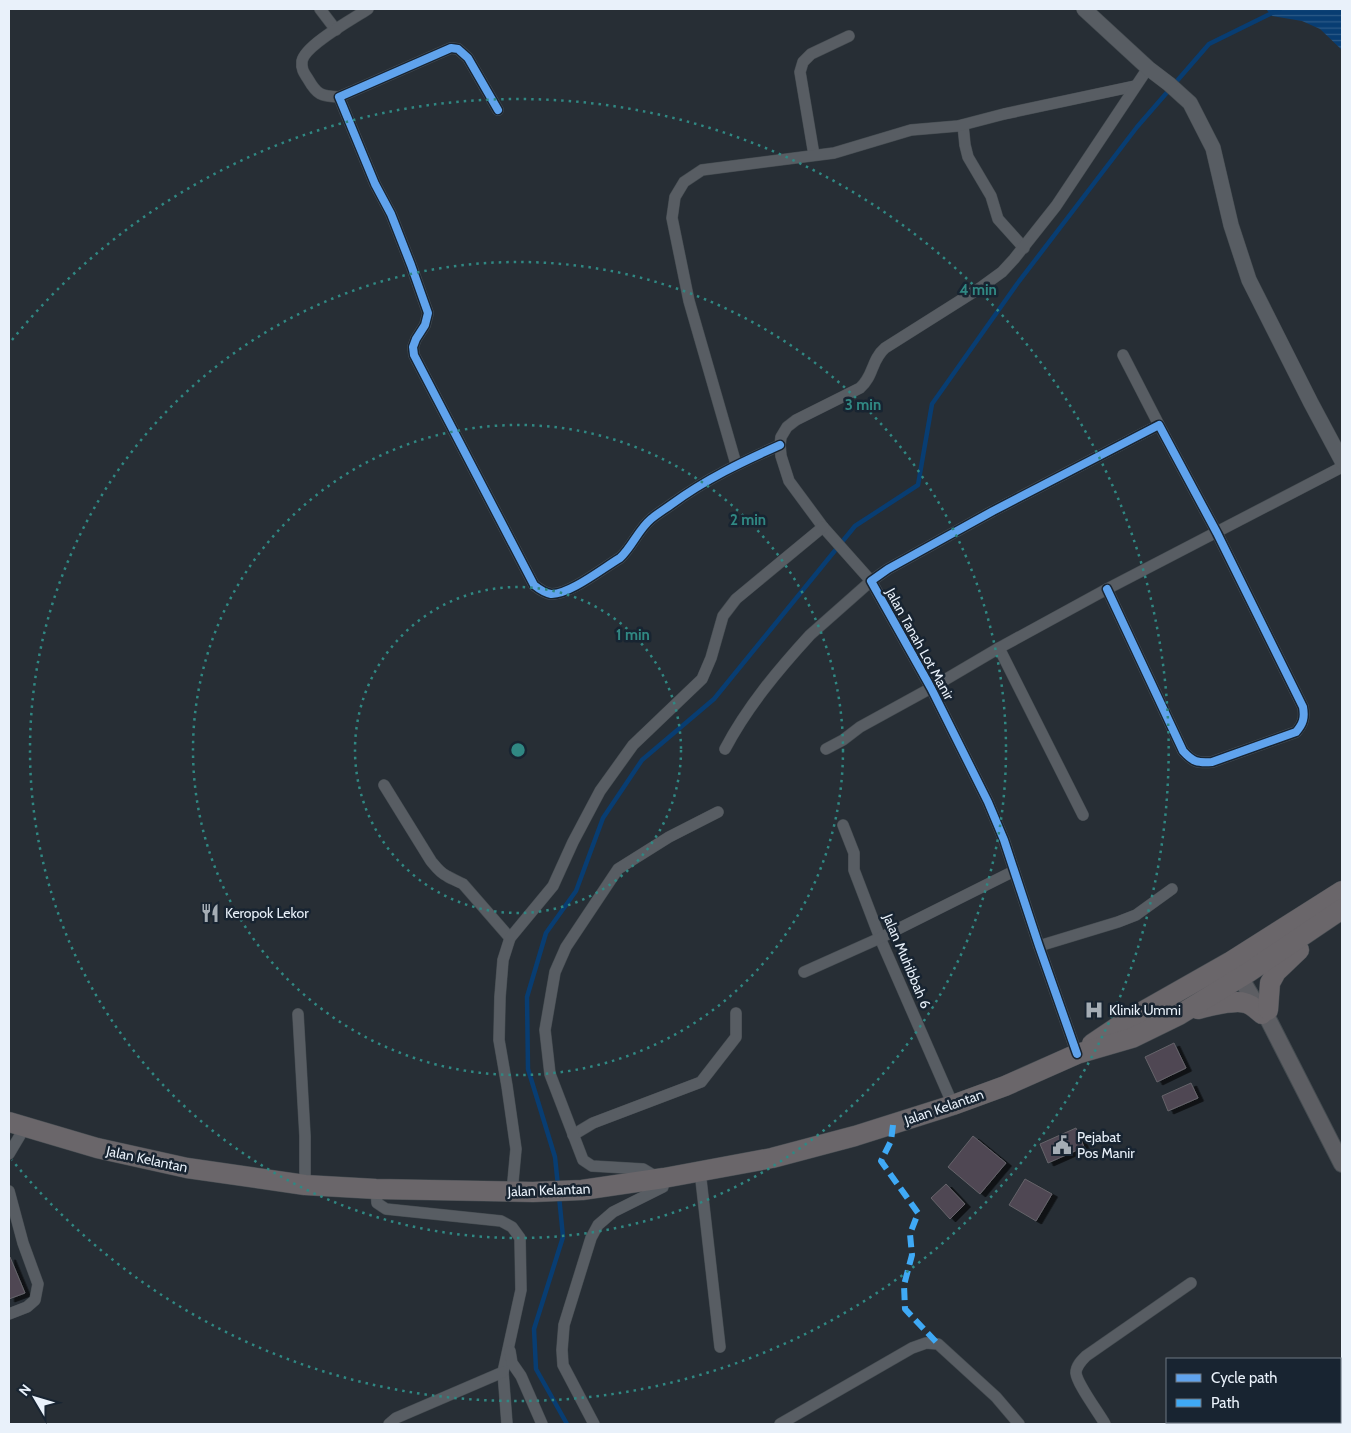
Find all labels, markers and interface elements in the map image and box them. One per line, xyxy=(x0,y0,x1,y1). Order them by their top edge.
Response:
text: 4 min xyxy=(959,281,997,299)
text: 3 min xyxy=(845,396,881,414)
text: 2 min xyxy=(730,511,766,529)
street label: Jalan Tanah Lot Manir xyxy=(881,584,959,704)
text: 1 min xyxy=(616,626,650,644)
centre of rings xyxy=(509,741,527,759)
restaurant icon: Keropok Lekor xyxy=(199,902,221,924)
place label: Keropok Lekor xyxy=(225,904,309,922)
street label: Jalan Muhibbah 6 xyxy=(879,910,935,1011)
hospital icon: Klinik Ummi xyxy=(1083,999,1105,1021)
place label: Klinik Ummi xyxy=(1109,1001,1181,1019)
street label: Jalan Kelantan xyxy=(901,1085,986,1129)
place label: Pejabat Pos Manir xyxy=(1077,1128,1135,1162)
public building icon: Pejabat Pos Manir xyxy=(1051,1134,1073,1156)
street label: Jalan Kelantan xyxy=(104,1141,190,1176)
street label: Jalan Kelantan xyxy=(506,1180,591,1200)
legend xyxy=(1166,1358,1341,1423)
text: Cycle path xyxy=(1211,1369,1277,1387)
north arrow xyxy=(10,1373,60,1423)
text: N xyxy=(15,1381,35,1399)
text: Path xyxy=(1211,1394,1240,1412)

